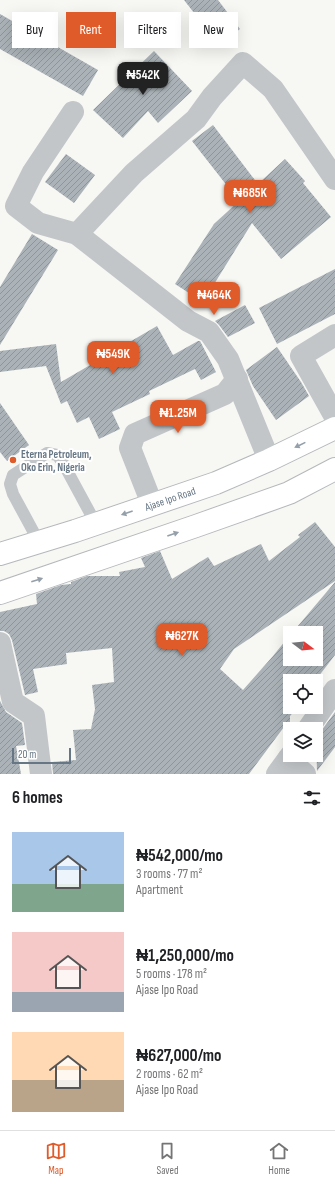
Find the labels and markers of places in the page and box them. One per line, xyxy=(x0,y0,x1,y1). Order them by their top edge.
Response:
pin: ₦542K xyxy=(115,62,171,96)
pin: ₦685K xyxy=(222,180,278,214)
pin: ₦464K xyxy=(186,282,242,316)
pin: ₦549K xyxy=(85,341,141,375)
pin: ₦1.25M xyxy=(145,400,211,434)
place label: Eterna Petroleum, Oko Erin, Nigeria xyxy=(21,448,92,474)
marker: Eterna Petroleum, Oko Erin, Nigeria xyxy=(8,455,18,465)
pin: ₦627K xyxy=(154,623,210,657)

